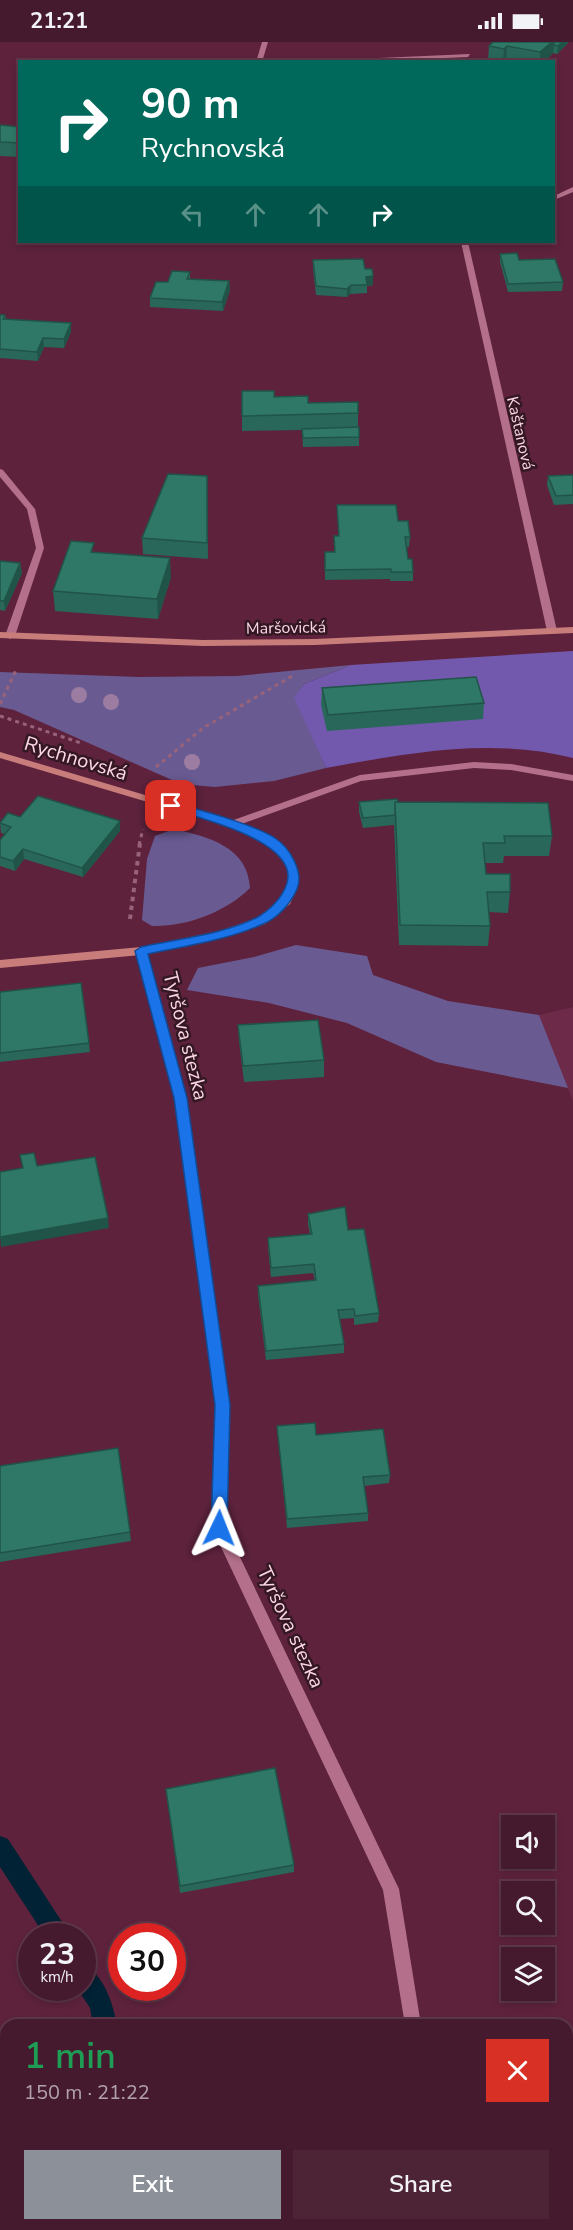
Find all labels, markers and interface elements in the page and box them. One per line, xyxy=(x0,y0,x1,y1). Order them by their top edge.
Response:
text: 21:21 xyxy=(30,6,88,36)
text: 90 m xyxy=(141,76,240,133)
icon: right xyxy=(42,84,120,162)
text: Rychnovská xyxy=(141,130,285,167)
icon: left xyxy=(176,198,209,231)
icon: ahead xyxy=(239,198,272,231)
icon: ahead xyxy=(302,198,335,231)
icon: right xyxy=(365,198,398,231)
street label: Kaštanová xyxy=(501,394,539,472)
street label: Maršovická xyxy=(246,616,326,640)
street label: Rychnovská xyxy=(21,730,131,787)
pin xyxy=(145,780,196,831)
icon: arrive xyxy=(154,789,187,822)
street label: Tyršova stezka xyxy=(157,969,214,1103)
position arrow xyxy=(187,1496,251,1560)
street label: Tyršova stezka xyxy=(251,1562,331,1692)
map controls xyxy=(501,1815,555,2001)
button: sound xyxy=(501,1815,555,1869)
button: search xyxy=(501,1881,555,1935)
speed limit sign: 30 xyxy=(108,1923,186,2001)
text: 23 xyxy=(39,1934,75,1975)
button: layers xyxy=(501,1947,555,2001)
text: km/h xyxy=(40,1967,74,1987)
text: 1 min xyxy=(24,2032,116,2081)
button: close xyxy=(486,2039,549,2102)
text: 150 m · 21:22 xyxy=(24,2079,150,2106)
button: Exit xyxy=(24,2150,281,2219)
button: Share xyxy=(293,2150,549,2219)

